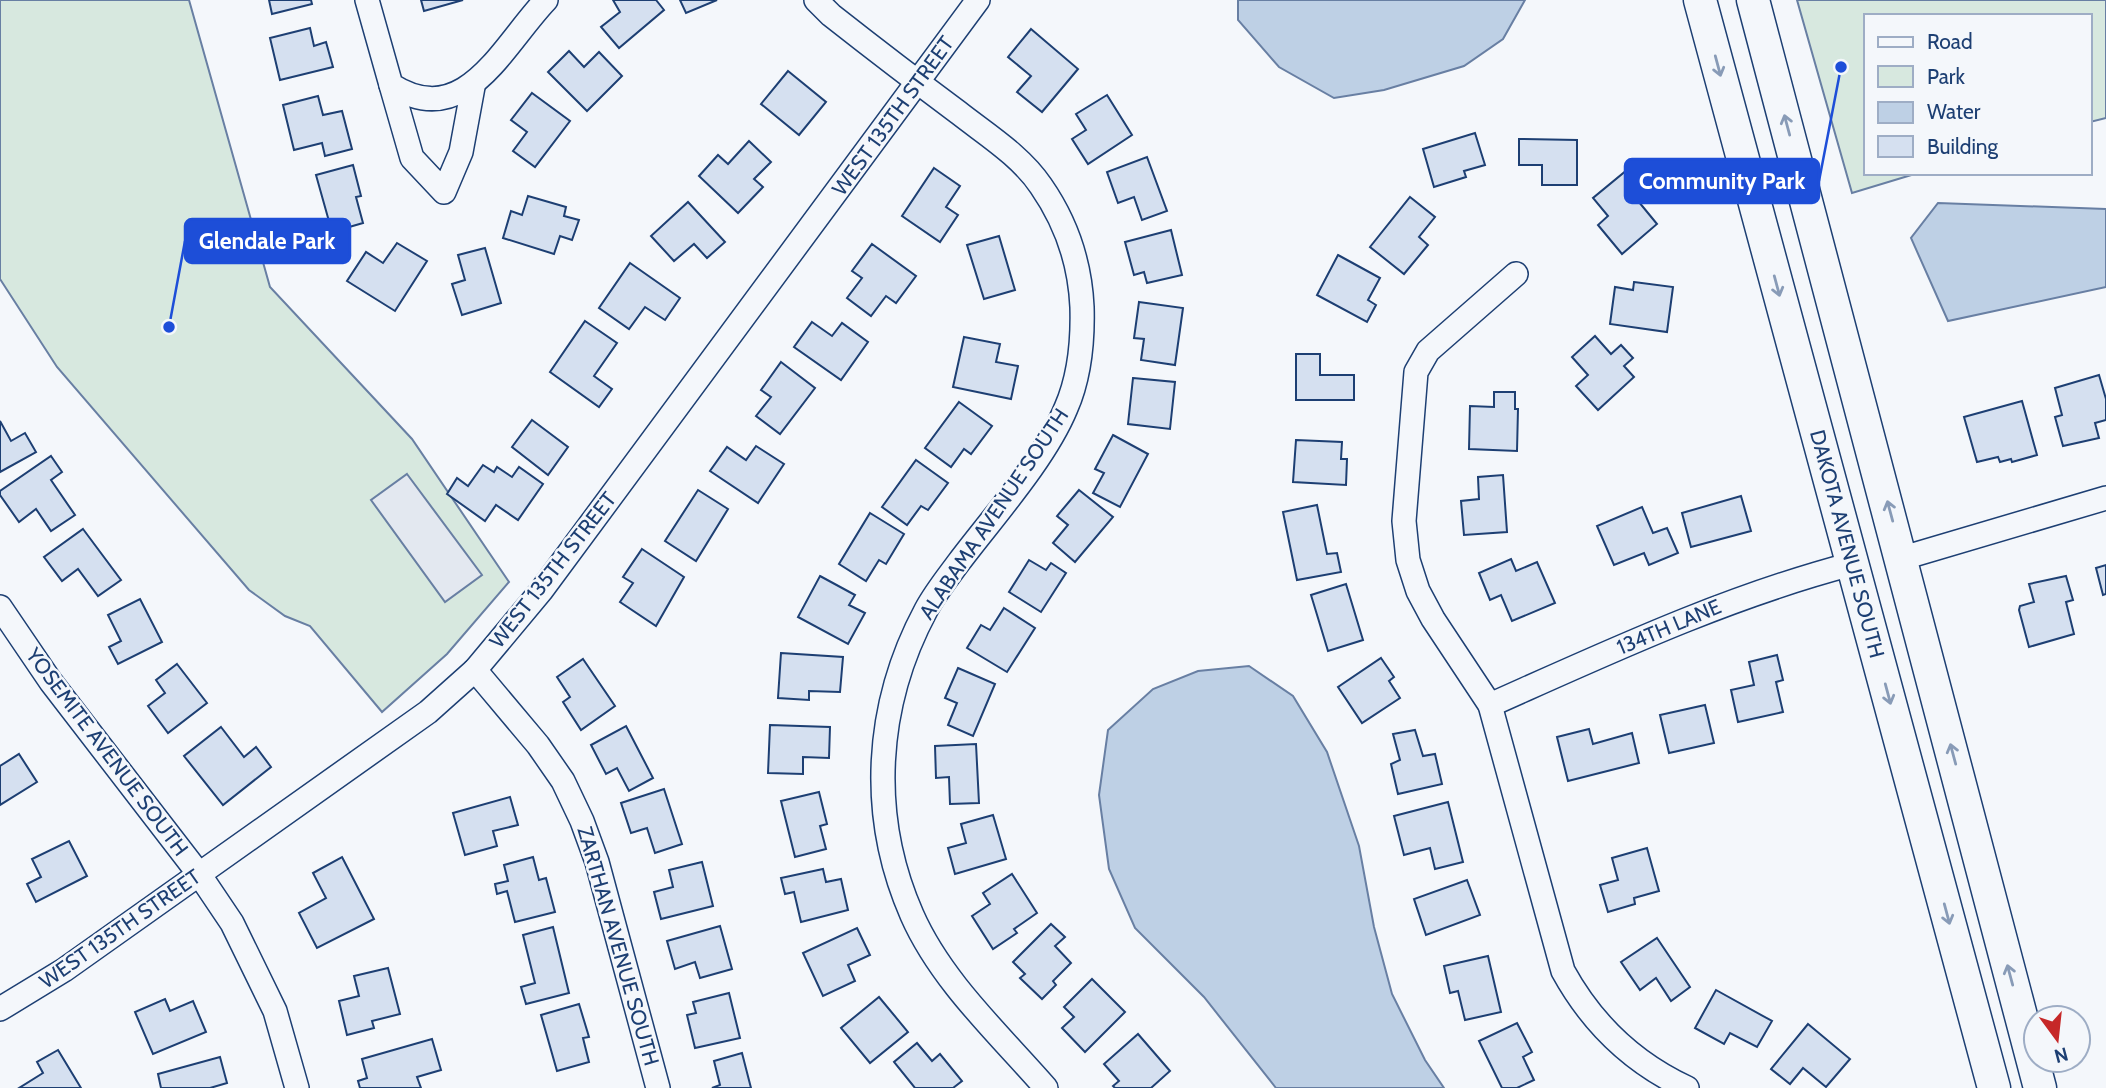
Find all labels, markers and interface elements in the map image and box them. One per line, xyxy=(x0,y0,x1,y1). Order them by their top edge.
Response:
legend xyxy=(1864,14,2092,175)
text: Road xyxy=(1927,29,1973,54)
street label: WEST 135TH STREET xyxy=(826,31,959,200)
one-way arrow xyxy=(1712,54,1725,77)
text: Park xyxy=(1927,64,1965,89)
text: Water xyxy=(1927,99,1981,124)
one-way arrow xyxy=(1779,114,1792,136)
text: Building xyxy=(1927,134,1999,159)
callout: Community Park xyxy=(1625,159,1819,203)
text: Community Park xyxy=(1639,167,1806,195)
callout: Glendale Park xyxy=(185,219,350,263)
text: Glendale Park xyxy=(199,227,336,255)
one-way arrow xyxy=(1771,274,1784,296)
street label: ALABAMA AVENUE SOUTH xyxy=(914,404,1074,624)
street label: DAKOTA AVENUE SOUTH xyxy=(1805,427,1890,661)
street label: WEST 135TH STREET xyxy=(484,487,621,652)
one-way arrow xyxy=(1883,500,1896,522)
street label: 134TH LANE xyxy=(1613,593,1725,660)
street label: YOSEMITE AVENUE SOUTH xyxy=(20,642,194,861)
one-way arrow xyxy=(1882,683,1895,705)
one-way arrow xyxy=(1946,744,1959,766)
street label: ZARTHAN AVENUE SOUTH xyxy=(572,823,665,1068)
street label: WEST 135TH STREET xyxy=(34,864,205,993)
one-way arrow xyxy=(1941,902,1954,925)
one-way arrow xyxy=(2003,964,2016,986)
north arrow xyxy=(2022,1004,2092,1074)
text: N xyxy=(2052,1042,2071,1068)

